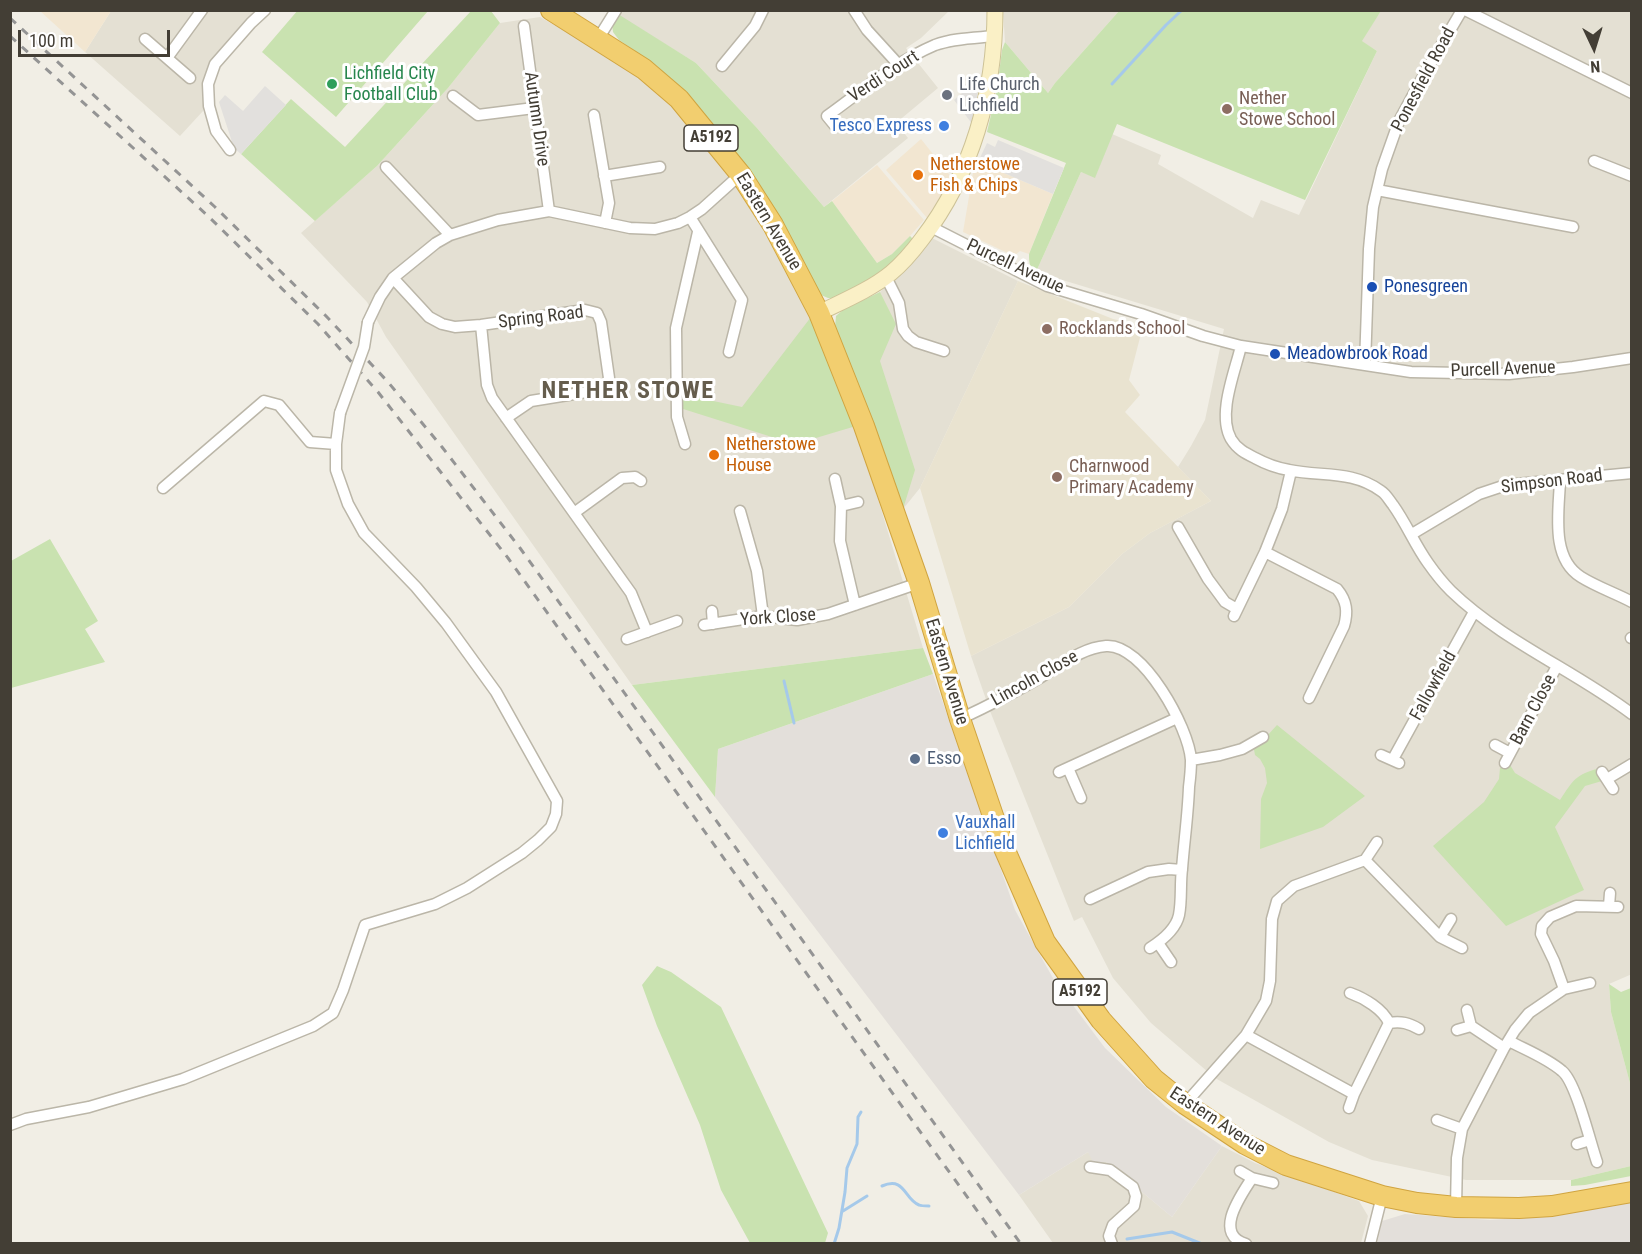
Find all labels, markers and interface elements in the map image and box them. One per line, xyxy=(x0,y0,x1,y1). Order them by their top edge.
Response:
scale bar xyxy=(21,18,172,56)
north arrow xyxy=(1564,18,1624,78)
street label: Ponesfield Road xyxy=(1388,24,1460,136)
text: 100 m xyxy=(29,30,73,51)
street label: Verdi Court xyxy=(845,46,923,108)
text: N xyxy=(1590,57,1601,76)
place label: Lichfield City Football Club xyxy=(344,63,438,106)
street label: Autumn Drive xyxy=(519,70,553,168)
place label: Life Church Lichfield xyxy=(959,74,1040,116)
marker: Lichfield City Football Club xyxy=(325,77,339,91)
marker: Life Church Lichfield xyxy=(940,88,954,102)
place label: Nether Stowe School xyxy=(1239,88,1335,130)
marker: Nether Stowe School xyxy=(1220,102,1234,116)
place label: Tesco Express xyxy=(829,115,932,137)
marker: Tesco Express xyxy=(937,119,951,133)
road number: A5192 xyxy=(684,125,738,151)
place label: Netherstowe Fish & Chips xyxy=(930,154,1020,196)
marker: Netherstowe Fish & Chips xyxy=(911,168,925,182)
street label: Eastern Avenue xyxy=(730,169,806,275)
street label: Purcell Avenue xyxy=(963,235,1067,299)
place label: Ponesgreen xyxy=(1384,276,1468,298)
marker: Ponesgreen xyxy=(1365,280,1379,294)
street label: Spring Road xyxy=(497,302,585,334)
place label: Rocklands School xyxy=(1059,318,1185,340)
marker: Rocklands School xyxy=(1040,322,1054,336)
place label: Meadowbrook Road xyxy=(1287,343,1428,365)
marker: Meadowbrook Road xyxy=(1268,347,1282,361)
street label: Purcell Avenue xyxy=(1450,357,1556,383)
district label: NETHER STOWE xyxy=(542,378,714,406)
place label: Netherstowe House xyxy=(726,434,816,476)
marker: Netherstowe House xyxy=(707,448,721,462)
place label: Charnwood Primary Academy xyxy=(1069,456,1194,498)
street label: Simpson Road xyxy=(1500,465,1604,499)
marker: Charnwood Primary Academy xyxy=(1050,470,1064,484)
street label: York Close xyxy=(740,605,816,631)
street label: Eastern Avenue xyxy=(920,616,972,728)
street label: Lincoln Close xyxy=(988,646,1082,712)
street label: Fallowfield xyxy=(1406,647,1462,725)
street label: Barn Close xyxy=(1506,671,1562,749)
place label: Esso xyxy=(927,748,961,770)
marker: Esso xyxy=(908,752,922,766)
place label: Vauxhall Lichfield xyxy=(955,812,1015,854)
marker: Vauxhall Lichfield xyxy=(936,826,950,840)
road number: A5192 xyxy=(1053,979,1107,1005)
street label: Eastern Avenue xyxy=(1165,1083,1269,1161)

